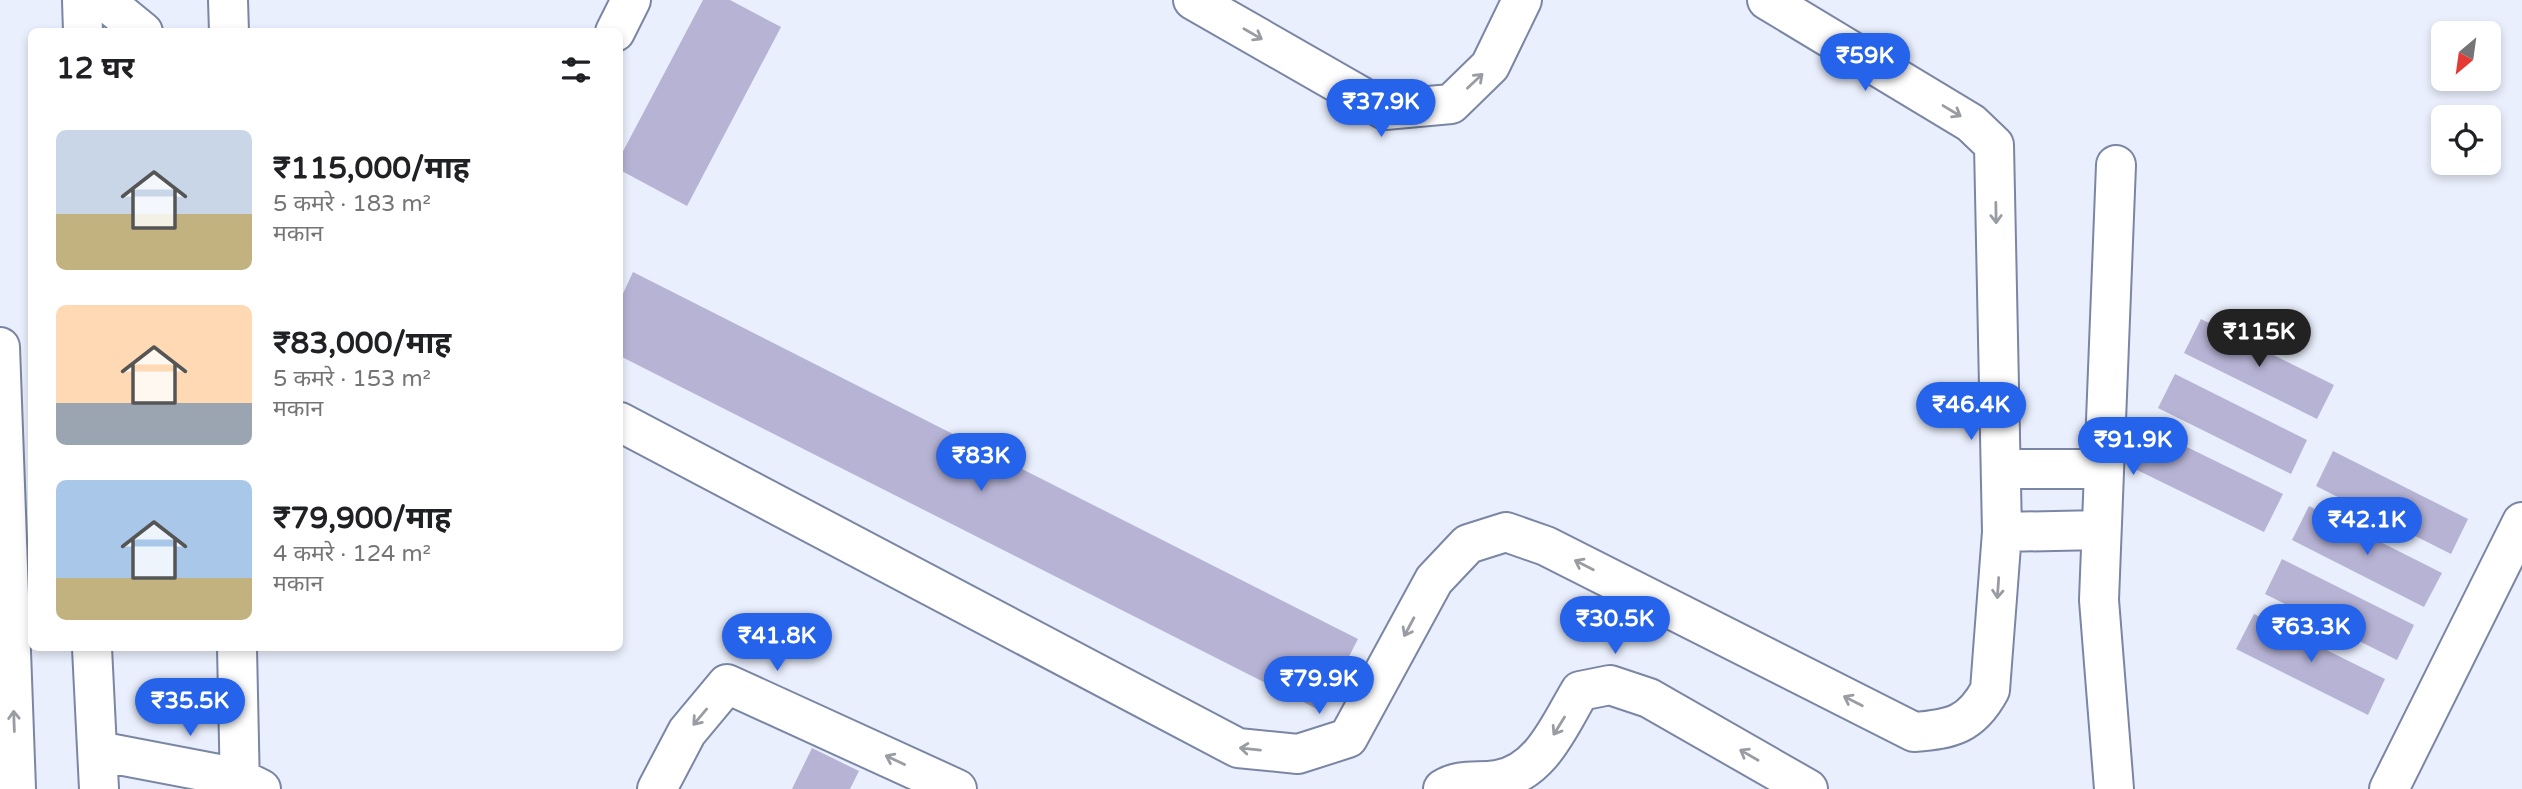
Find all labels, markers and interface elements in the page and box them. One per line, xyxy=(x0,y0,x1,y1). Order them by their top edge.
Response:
north arrow xyxy=(2431,21,2501,91)
map controls xyxy=(2431,21,2501,175)
one-way arrow xyxy=(1242,27,1262,41)
pin: ₹59K xyxy=(1824,34,1906,93)
text: ₹59K xyxy=(1836,42,1894,70)
text: 12 घर xyxy=(56,50,134,87)
icon: filters xyxy=(557,51,595,89)
one-way arrow xyxy=(1466,72,1483,89)
pin: ₹37.9K xyxy=(1324,80,1438,139)
text: ₹37.9K xyxy=(1342,88,1420,116)
one-way arrow xyxy=(1941,104,1961,118)
button: locate xyxy=(2431,105,2501,175)
text: ₹115,000/माह xyxy=(273,150,470,187)
icon: home xyxy=(112,158,196,242)
text: 5 कमरे · 183 m² xyxy=(273,190,431,218)
one-way arrow xyxy=(1989,202,2002,225)
text: मकान xyxy=(273,220,323,248)
pin: ₹115K xyxy=(2210,310,2308,369)
text: ₹115K xyxy=(2223,318,2295,346)
text: ₹83,000/माह xyxy=(273,325,451,362)
icon: home xyxy=(112,333,196,417)
text: 5 कमरे · 153 m² xyxy=(273,365,431,393)
pin: ₹46.4K xyxy=(1914,382,2028,442)
text: ₹46.4K xyxy=(1932,391,2010,419)
text: मकान xyxy=(273,395,323,423)
pin: ₹91.9K xyxy=(2076,418,2190,477)
text: ₹91.9K xyxy=(2094,426,2172,454)
pin: ₹83K xyxy=(940,434,1022,493)
text: ₹83K xyxy=(952,442,1010,470)
pin: ₹42.1K xyxy=(2310,498,2424,557)
text: ₹79,900/माह xyxy=(273,500,451,537)
text: ₹42.1K xyxy=(2328,506,2406,534)
icon: home xyxy=(112,508,196,592)
text: 4 कमरे · 124 m² xyxy=(273,540,431,568)
one-way arrow xyxy=(1574,557,1595,571)
text: मकान xyxy=(273,570,323,598)
one-way arrow xyxy=(1991,576,2004,598)
pin: ₹30.5K xyxy=(1558,596,1672,656)
pin: ₹63.3K xyxy=(2254,604,2368,664)
text: ₹30.5K xyxy=(1576,605,1654,633)
text: ₹63.3K xyxy=(2272,613,2350,641)
pin: ₹41.8K xyxy=(720,614,834,673)
one-way arrow xyxy=(1402,616,1415,637)
text: ₹41.8K xyxy=(738,622,816,650)
pin: ₹79.9K xyxy=(1262,656,1376,716)
text: ₹79.9K xyxy=(1280,665,1358,693)
pin: ₹35.5K xyxy=(133,678,247,738)
text: ₹35.5K xyxy=(151,687,229,715)
one-way arrow xyxy=(1843,693,1864,707)
one-way arrow xyxy=(692,707,708,725)
one-way arrow xyxy=(7,710,21,733)
one-way arrow xyxy=(1551,716,1565,736)
one-way arrow xyxy=(1239,742,1262,755)
one-way arrow xyxy=(1739,748,1759,762)
one-way arrow xyxy=(885,753,906,766)

